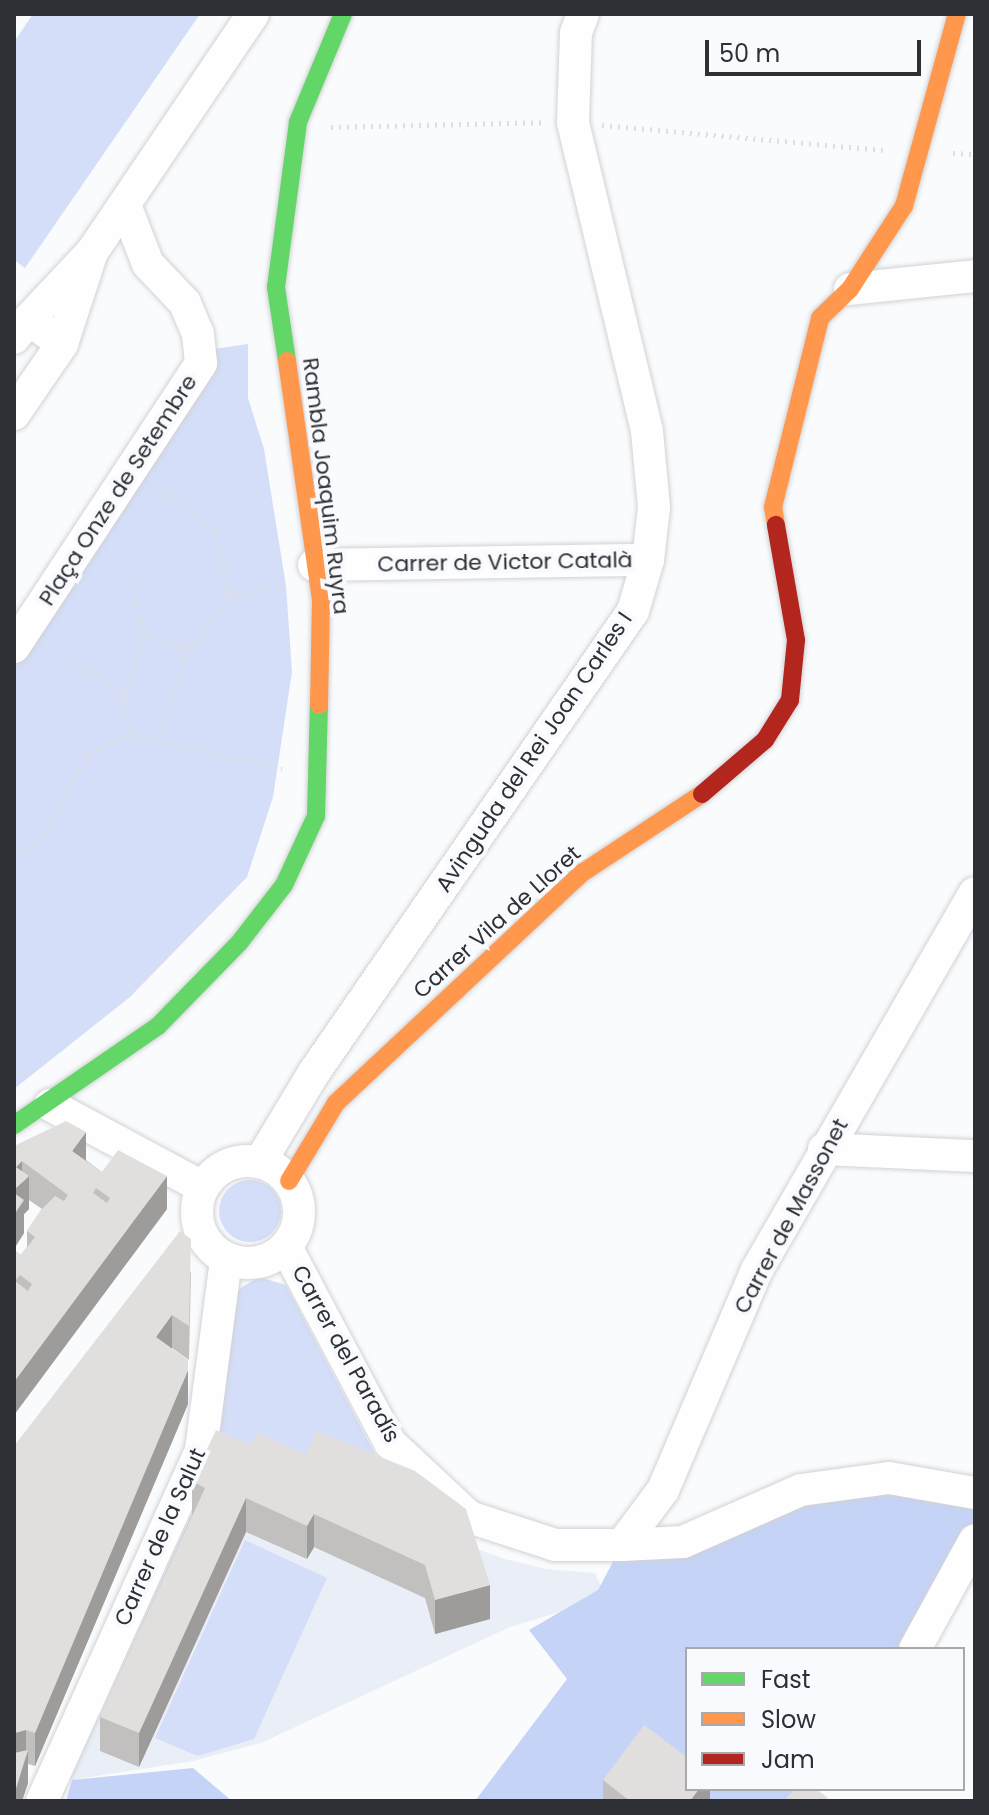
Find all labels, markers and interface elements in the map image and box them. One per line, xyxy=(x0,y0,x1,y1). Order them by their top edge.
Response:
scale bar xyxy=(709,24,925,74)
text: 50 m xyxy=(719,37,780,70)
street label: Rambla Joaquim Ruyra xyxy=(297,356,355,616)
street label: Plaça Onze de Setembre xyxy=(33,370,203,610)
street label: Carrer de Victor Català xyxy=(377,547,633,577)
street label: Avinguda del Rei Joan Carles I xyxy=(430,607,638,897)
street label: Carrer Vila de Lloret xyxy=(408,840,586,1004)
street label: Carrer de Massonet xyxy=(728,1114,854,1318)
street label: Carrer del Paradís xyxy=(286,1261,406,1447)
street label: Carrer de la Salut xyxy=(109,1444,211,1630)
legend xyxy=(685,1647,965,1791)
text: Fast xyxy=(761,1663,811,1696)
text: Slow xyxy=(761,1703,816,1736)
text: Jam xyxy=(761,1743,815,1776)

